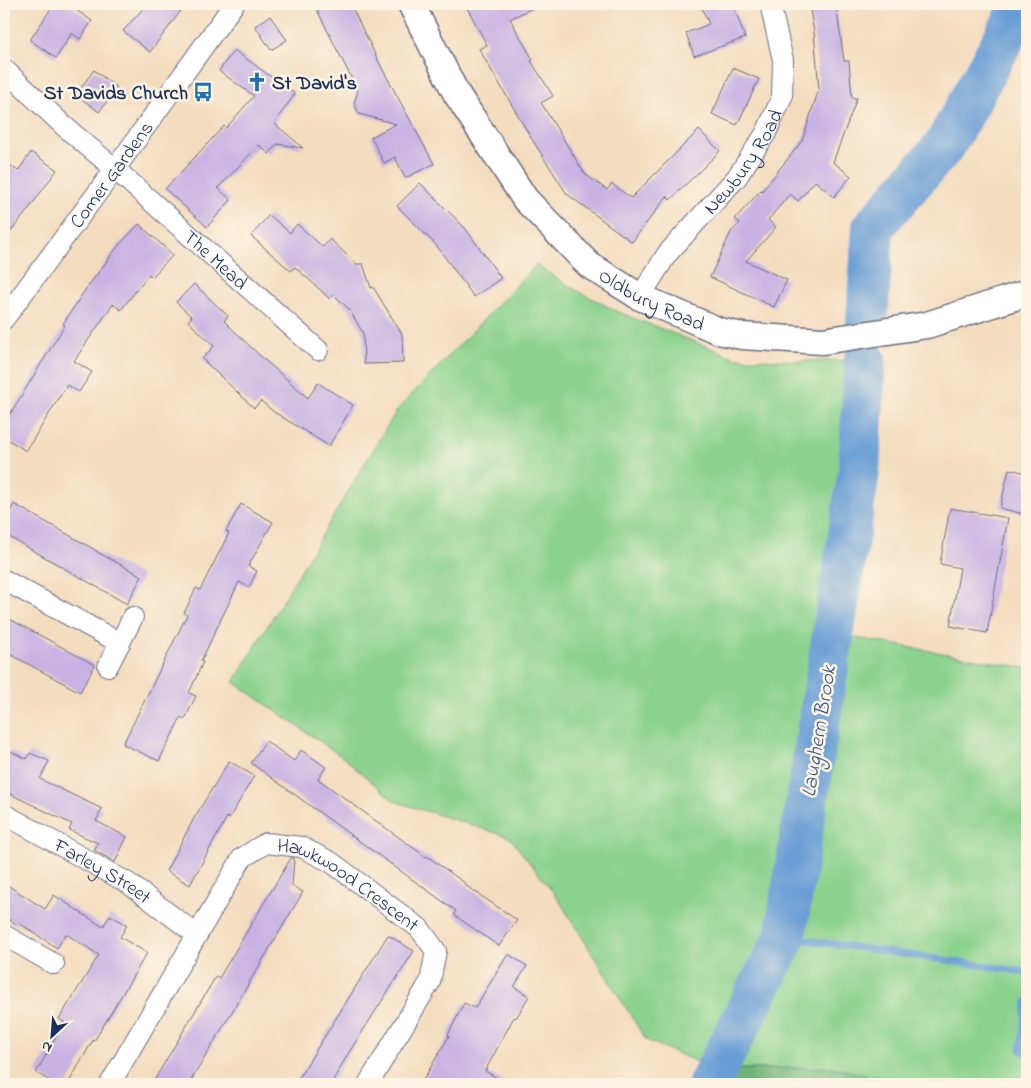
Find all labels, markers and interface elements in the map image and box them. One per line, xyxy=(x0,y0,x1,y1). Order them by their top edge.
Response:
place label: St David's xyxy=(272,70,357,99)
church icon: St David's xyxy=(246,71,268,93)
place label: St Davids Church xyxy=(44,80,188,109)
bus stop icon: St Davids Church xyxy=(192,81,214,103)
street label: Newbury Road xyxy=(698,105,792,222)
street label: Comer Gardens xyxy=(64,116,162,235)
street label: The Mead xyxy=(176,224,253,298)
street label: Oldbury Road xyxy=(592,262,709,340)
water label: Laughern Brook xyxy=(795,663,846,799)
street label: Farley Street xyxy=(47,832,157,913)
street label: Hawkwood Crescent xyxy=(276,832,424,940)
north arrow xyxy=(28,1010,78,1060)
text: N xyxy=(38,1035,56,1058)

